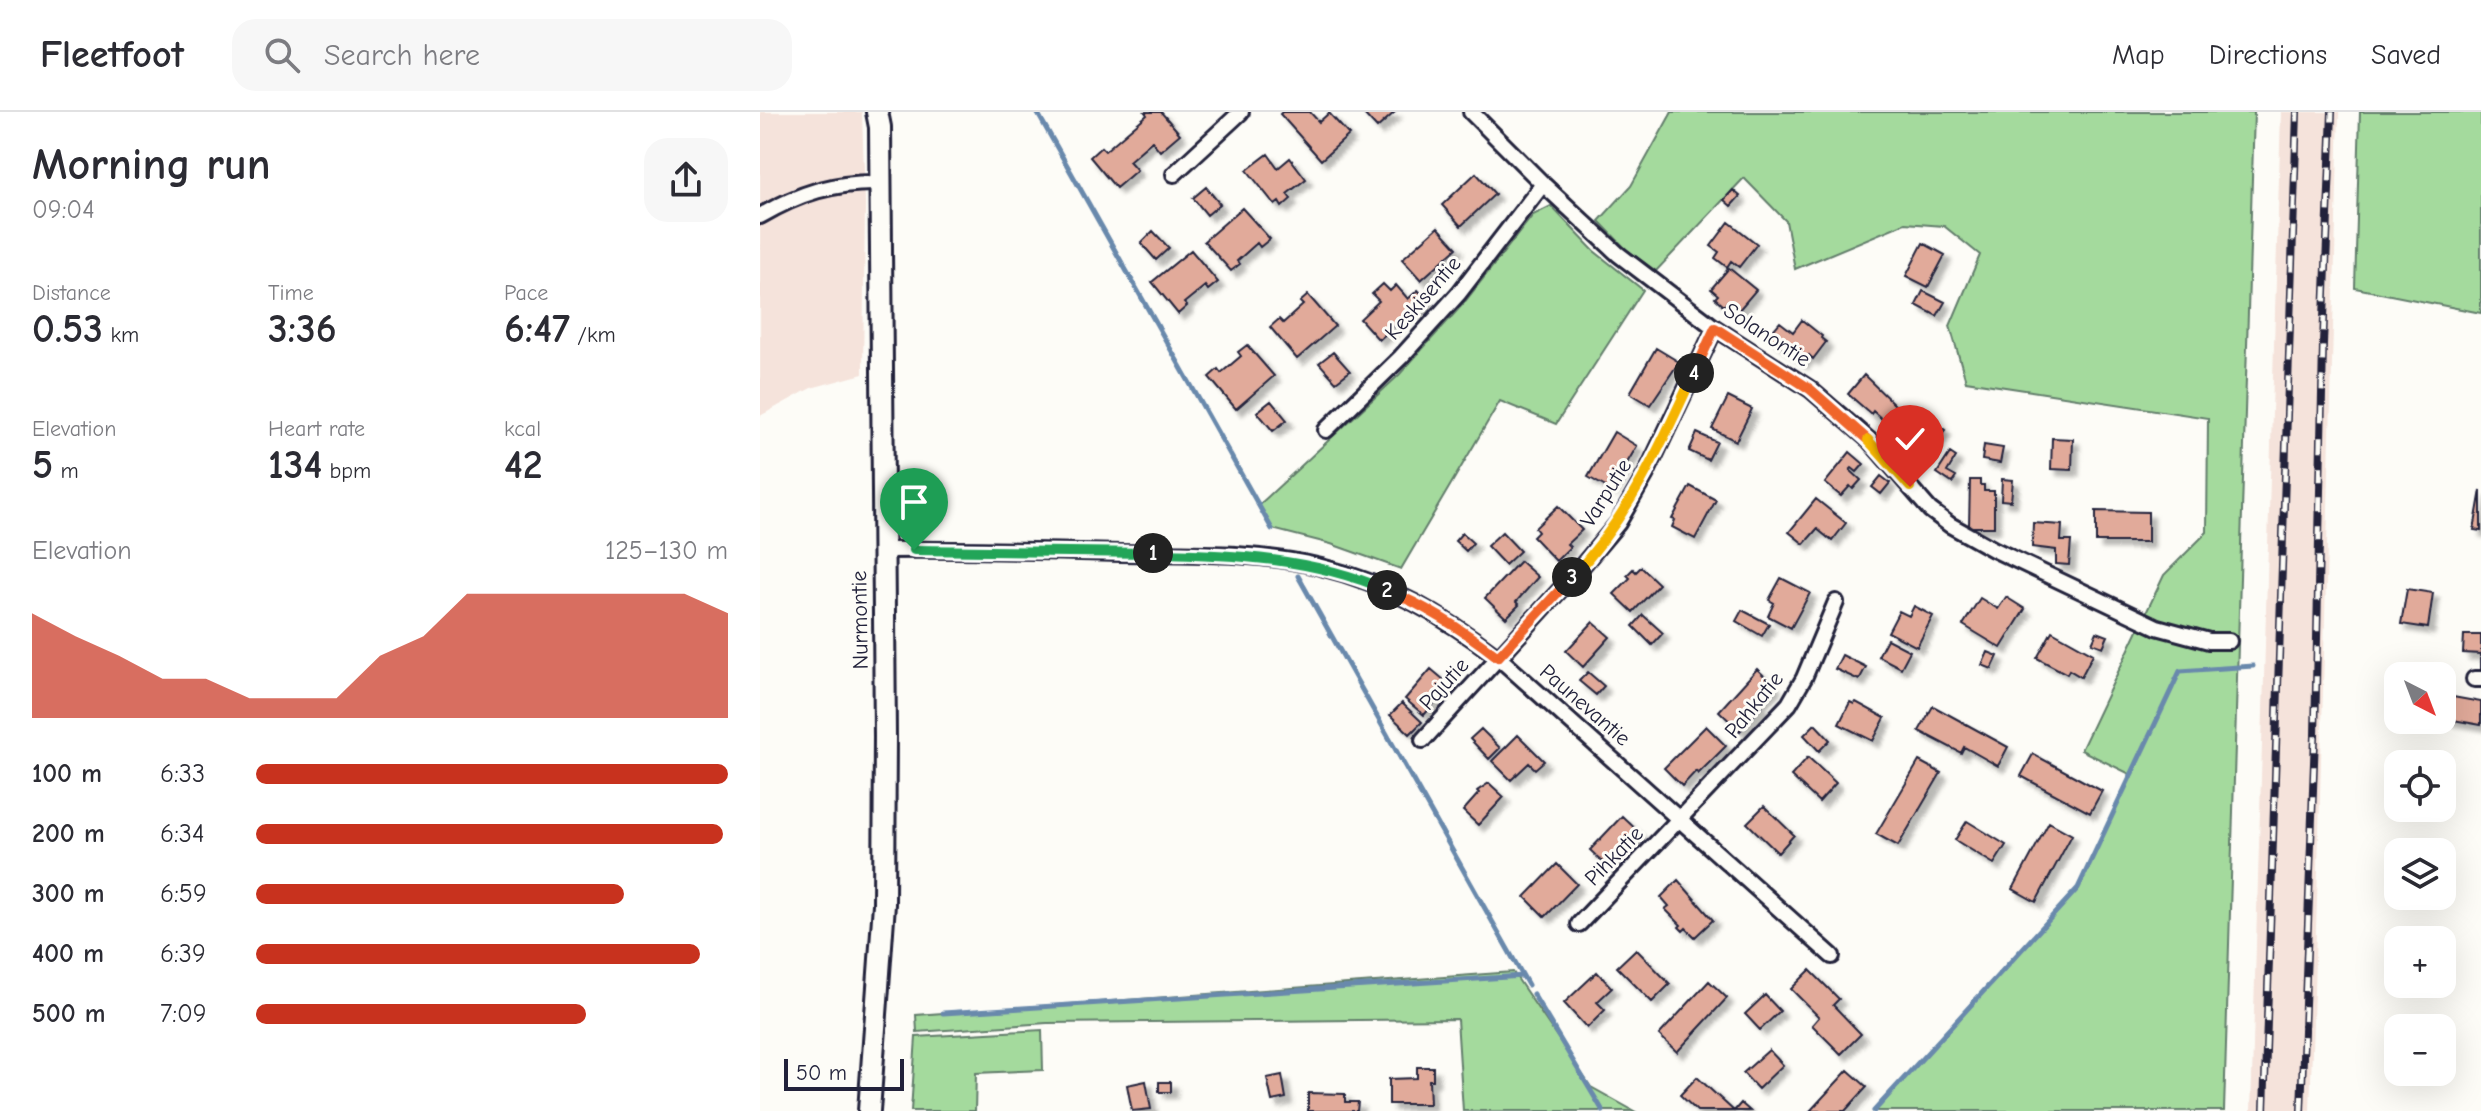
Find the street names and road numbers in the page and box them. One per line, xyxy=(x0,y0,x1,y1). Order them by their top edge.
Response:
street label: Keskisentie xyxy=(1379,251,1467,345)
street label: Solanontie xyxy=(1719,297,1815,373)
street label: Varputie xyxy=(1575,454,1637,532)
street label: Nurmontie xyxy=(846,570,874,670)
street label: Pajutie xyxy=(1414,652,1474,716)
street label: Paunevantie xyxy=(1534,659,1636,751)
street label: Pahkatie xyxy=(1719,666,1789,744)
street label: Pihkatie xyxy=(1579,821,1649,891)

